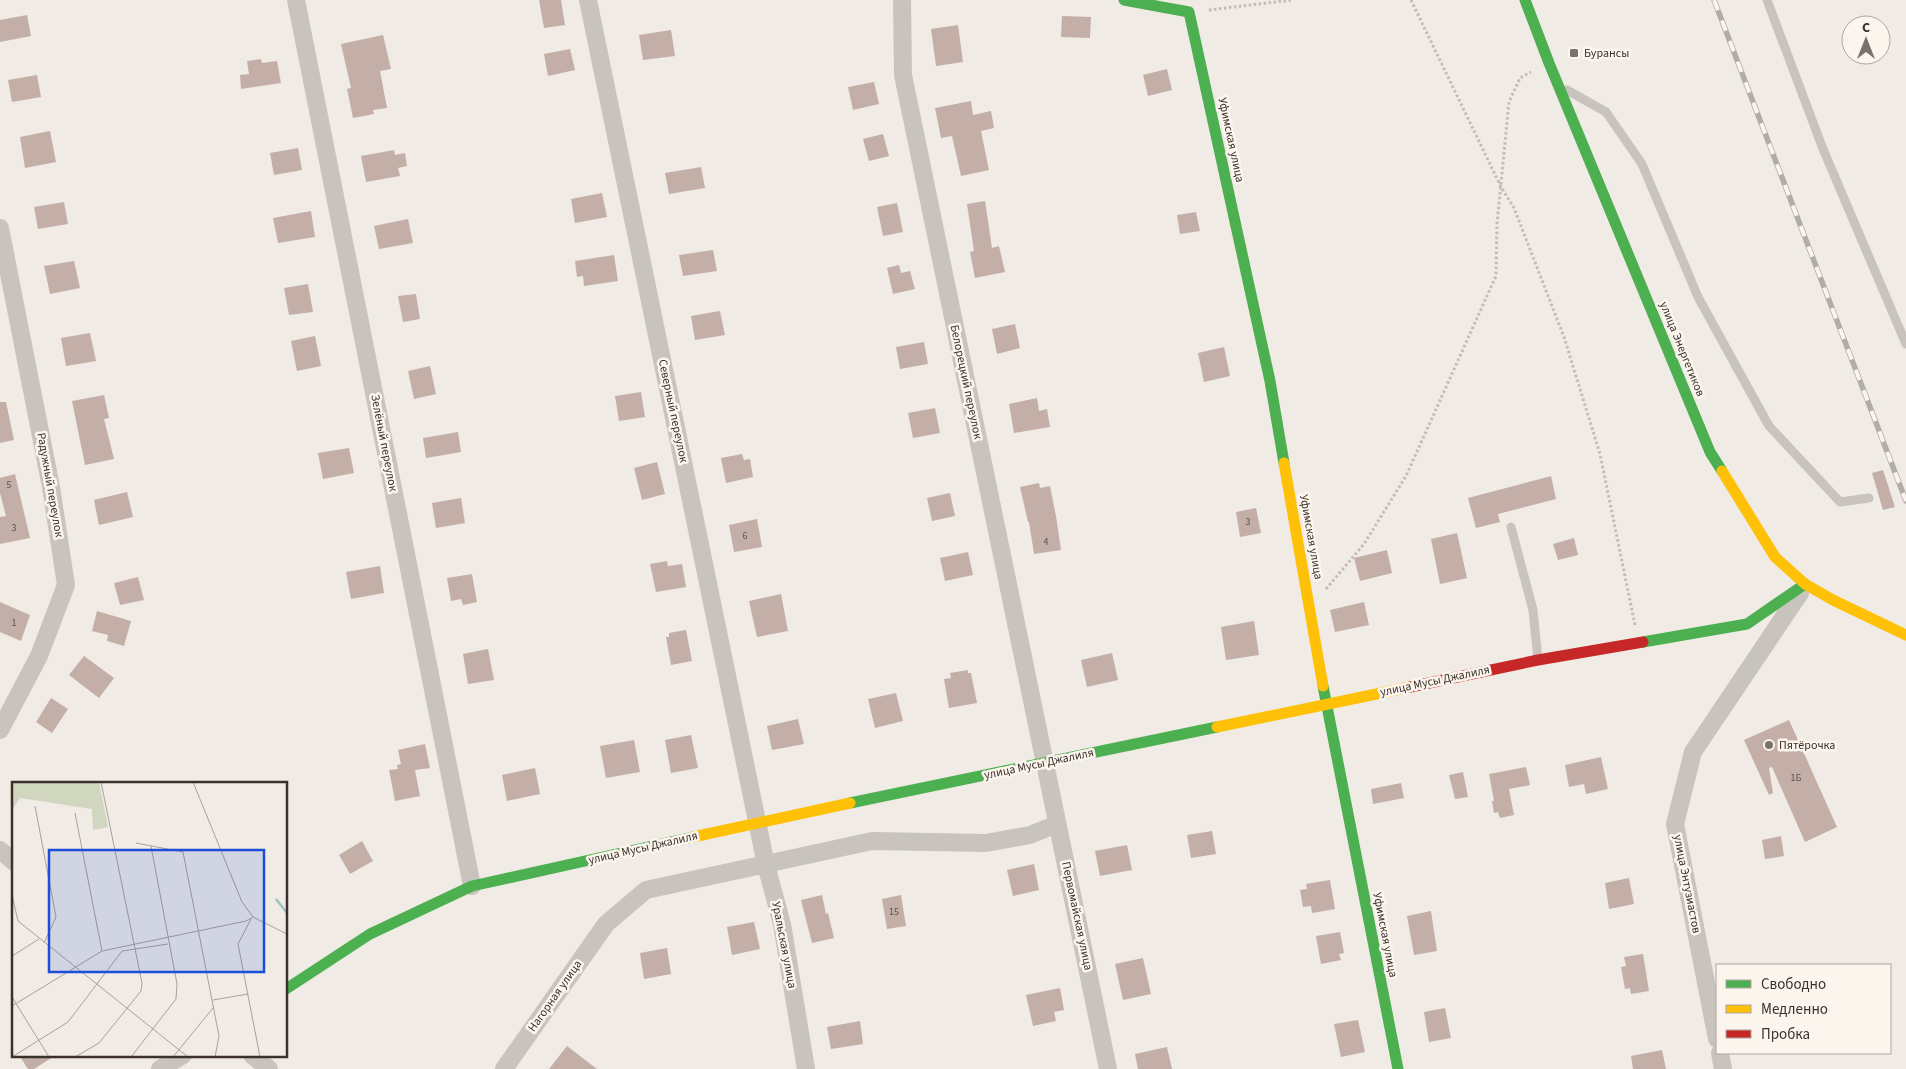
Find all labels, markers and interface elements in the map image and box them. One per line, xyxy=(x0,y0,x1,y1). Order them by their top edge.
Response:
north arrow xyxy=(1841,15,1891,65)
text: С xyxy=(1862,18,1870,38)
place label: Бурансы xyxy=(1584,45,1629,62)
marker: Бурансы xyxy=(1568,47,1580,59)
street label: Уфимская улица xyxy=(1214,96,1248,184)
street label: улица Энергетиков xyxy=(1655,299,1709,399)
street label: Белорецкий переулок xyxy=(946,323,986,441)
street label: Северный переулок xyxy=(654,358,692,464)
street label: Зелёный переулок xyxy=(366,393,402,493)
street label: Радужный переулок xyxy=(32,431,68,539)
house number: 5 xyxy=(7,478,12,492)
street label: Уфимская улица xyxy=(1295,493,1327,581)
house number: 3 xyxy=(1246,515,1251,529)
house number: 3 xyxy=(12,521,17,535)
house number: 6 xyxy=(743,529,748,543)
house number: 4 xyxy=(1044,535,1049,549)
house number: 1 xyxy=(12,616,17,630)
street label: улица Мусы Джалиля xyxy=(1379,661,1491,701)
place label: Пятёрочка xyxy=(1779,737,1835,754)
marker: Пятёрочка xyxy=(1763,739,1775,751)
street label: улица Мусы Джалиля xyxy=(983,744,1095,784)
house number: 1Б xyxy=(1791,771,1802,785)
inset map xyxy=(12,782,288,1056)
street label: улица Мусы Джалиля xyxy=(587,827,699,869)
street label: улица Энтузиастов xyxy=(1669,833,1705,935)
street label: Первомайская улица xyxy=(1057,860,1097,972)
street label: Уфимская улица xyxy=(1368,891,1402,979)
street label: Уральская улица xyxy=(767,900,801,990)
house number: 15 xyxy=(889,905,899,919)
street label: Нагорная улица xyxy=(524,957,586,1035)
legend xyxy=(1716,964,1891,1054)
text: Свободно xyxy=(1761,974,1826,995)
text: Медленно xyxy=(1761,999,1828,1020)
text: Пробка xyxy=(1761,1024,1810,1045)

